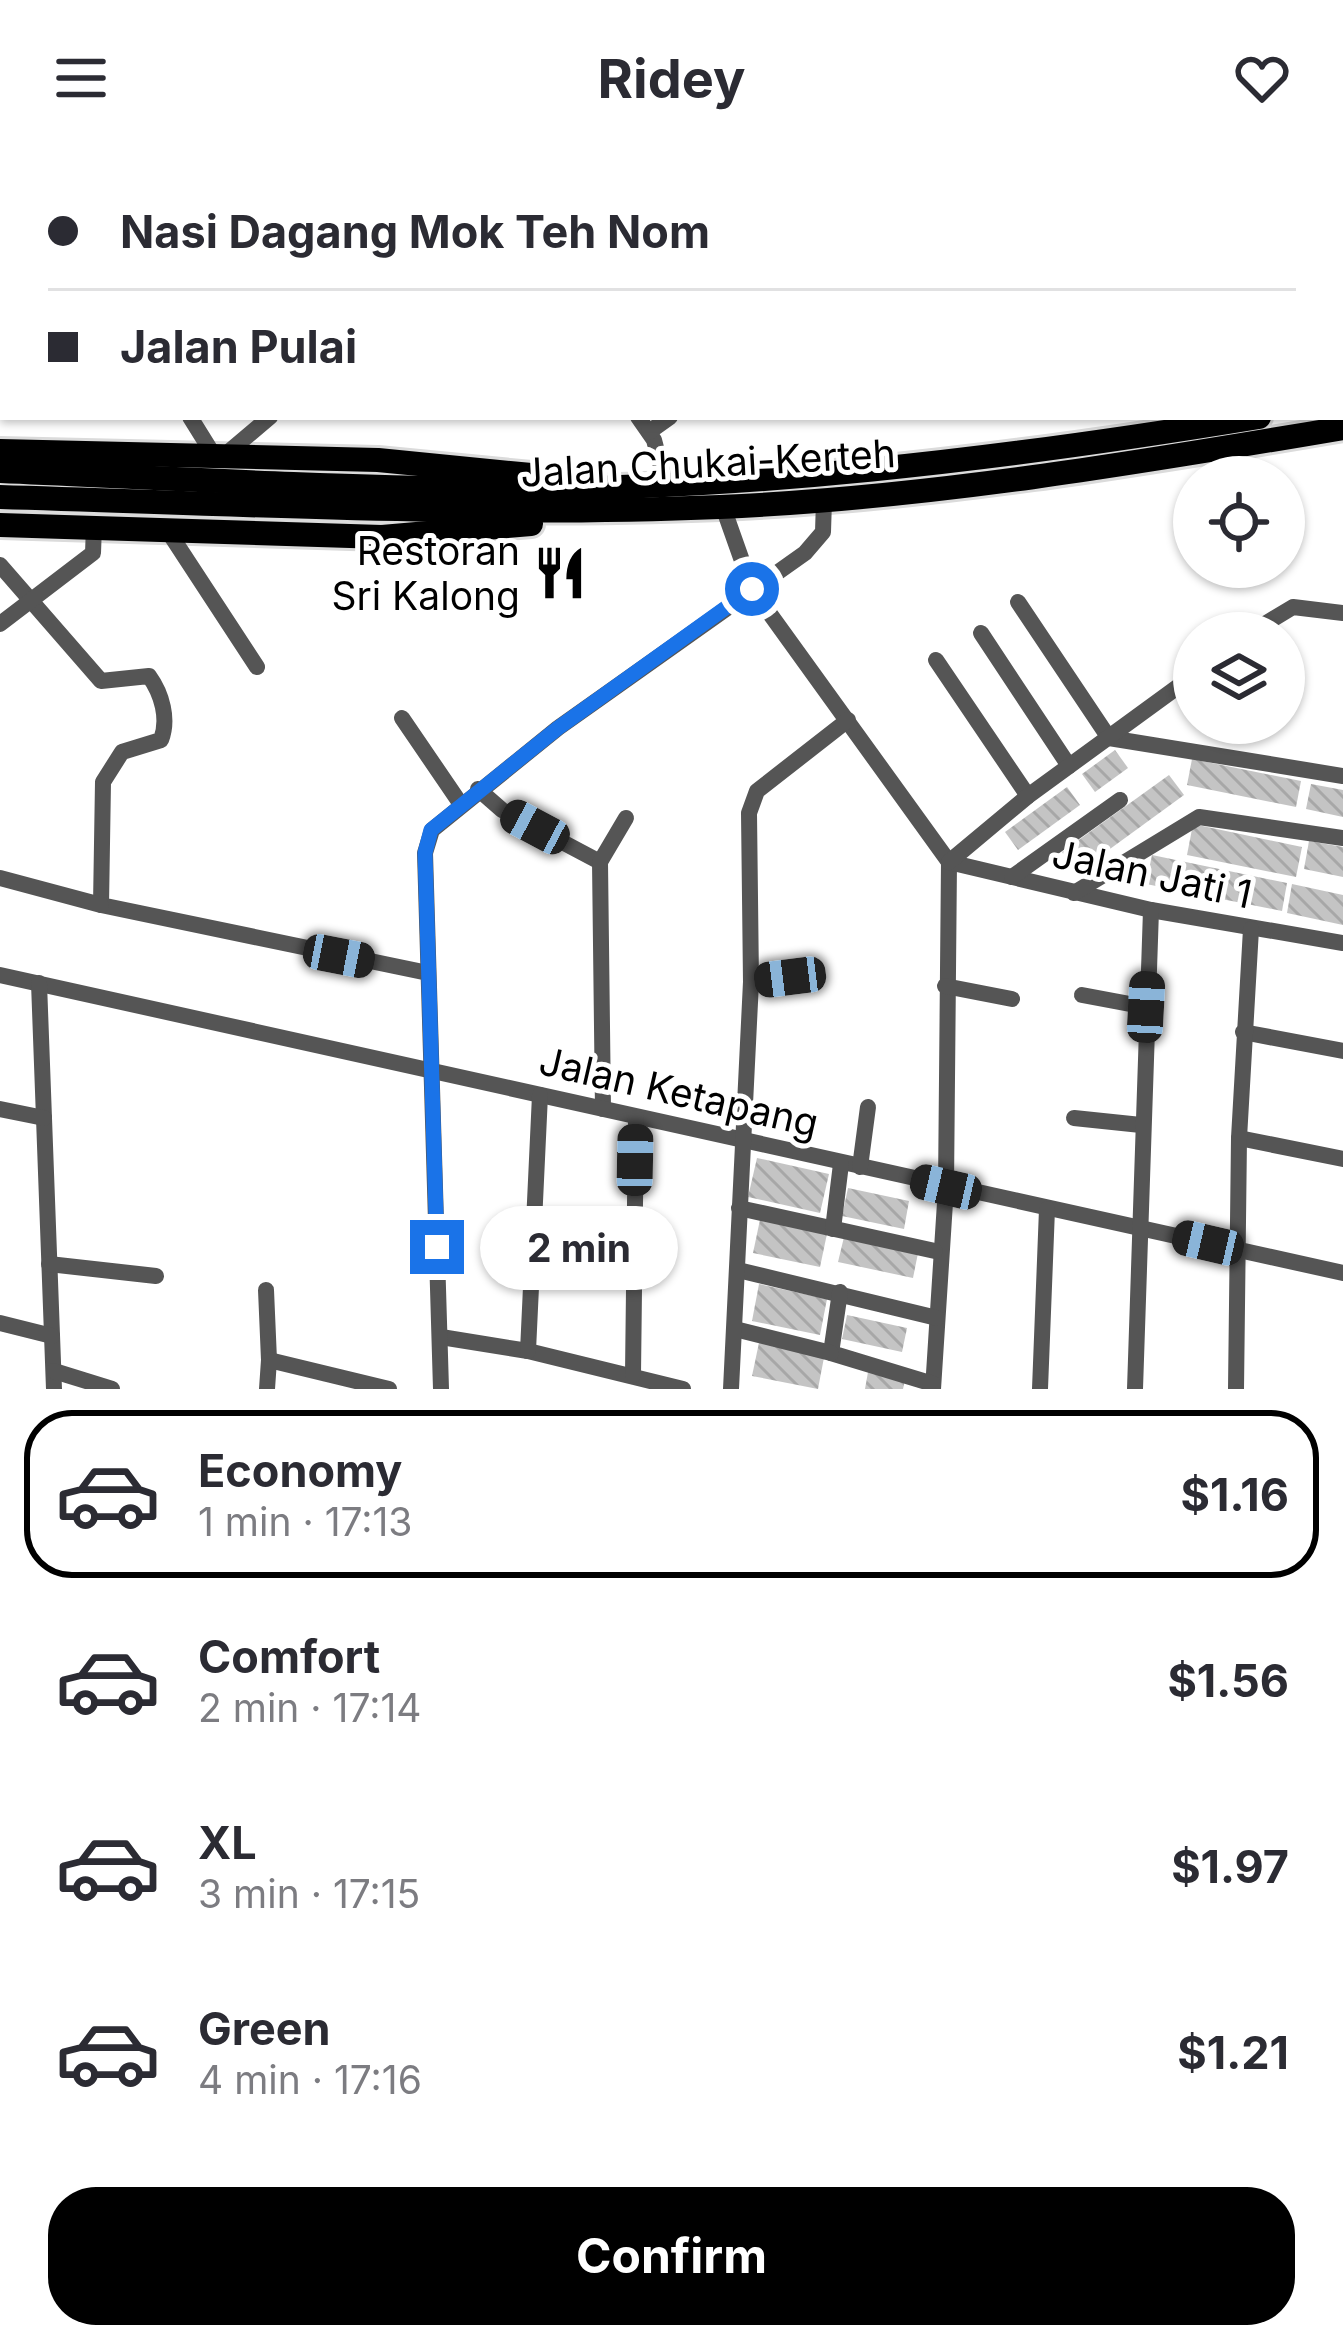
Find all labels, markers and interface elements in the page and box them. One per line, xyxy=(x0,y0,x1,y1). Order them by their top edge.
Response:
icon: menu xyxy=(48,45,114,111)
icon: heart xyxy=(1229,45,1295,111)
text: Ridey xyxy=(598,46,745,111)
text: Nasi Dagang Mok Teh Nom xyxy=(120,204,710,259)
text: Jalan Pulai xyxy=(120,319,357,374)
street label: Jalan Chukai-Kerteh xyxy=(519,429,897,496)
map controls xyxy=(1173,456,1305,744)
button: locate xyxy=(1173,456,1305,588)
place label: Restoran Sri Kalong xyxy=(331,527,520,619)
restaurant icon: Restoran Sri Kalong xyxy=(531,544,589,602)
route start xyxy=(725,562,779,616)
button: layers xyxy=(1173,612,1305,744)
car xyxy=(495,794,575,860)
street label: Jalan Jati 1 xyxy=(1048,829,1256,918)
car xyxy=(300,931,378,981)
car xyxy=(752,955,828,999)
car xyxy=(1126,970,1166,1044)
street label: Jalan Ketapang xyxy=(535,1037,823,1146)
car xyxy=(616,1124,654,1196)
car xyxy=(907,1161,985,1213)
callout: 2 min xyxy=(479,1205,677,1289)
car xyxy=(1169,1217,1247,1269)
route end xyxy=(410,1220,464,1274)
text: 2 min xyxy=(527,1224,631,1271)
icon: car xyxy=(54,1440,162,1548)
text: Economy xyxy=(198,1443,402,1498)
text: $1.16 xyxy=(1181,1467,1289,1522)
text: 1 min · 17:13 xyxy=(198,1498,412,1545)
icon: car xyxy=(54,1626,162,1734)
text: Comfort xyxy=(198,1629,380,1684)
text: $1.56 xyxy=(1167,1653,1289,1708)
text: 2 min · 17:14 xyxy=(198,1684,422,1731)
icon: car xyxy=(54,1812,162,1920)
text: XL xyxy=(198,1815,257,1870)
text: $1.97 xyxy=(1171,1839,1289,1894)
text: 3 min · 17:15 xyxy=(198,1870,420,1917)
icon: car xyxy=(54,1998,162,2106)
text: Green xyxy=(198,2001,331,2056)
text: $1.21 xyxy=(1177,2025,1289,2080)
text: 4 min · 17:16 xyxy=(198,2056,422,2103)
button: Confirm xyxy=(48,2187,1295,2325)

